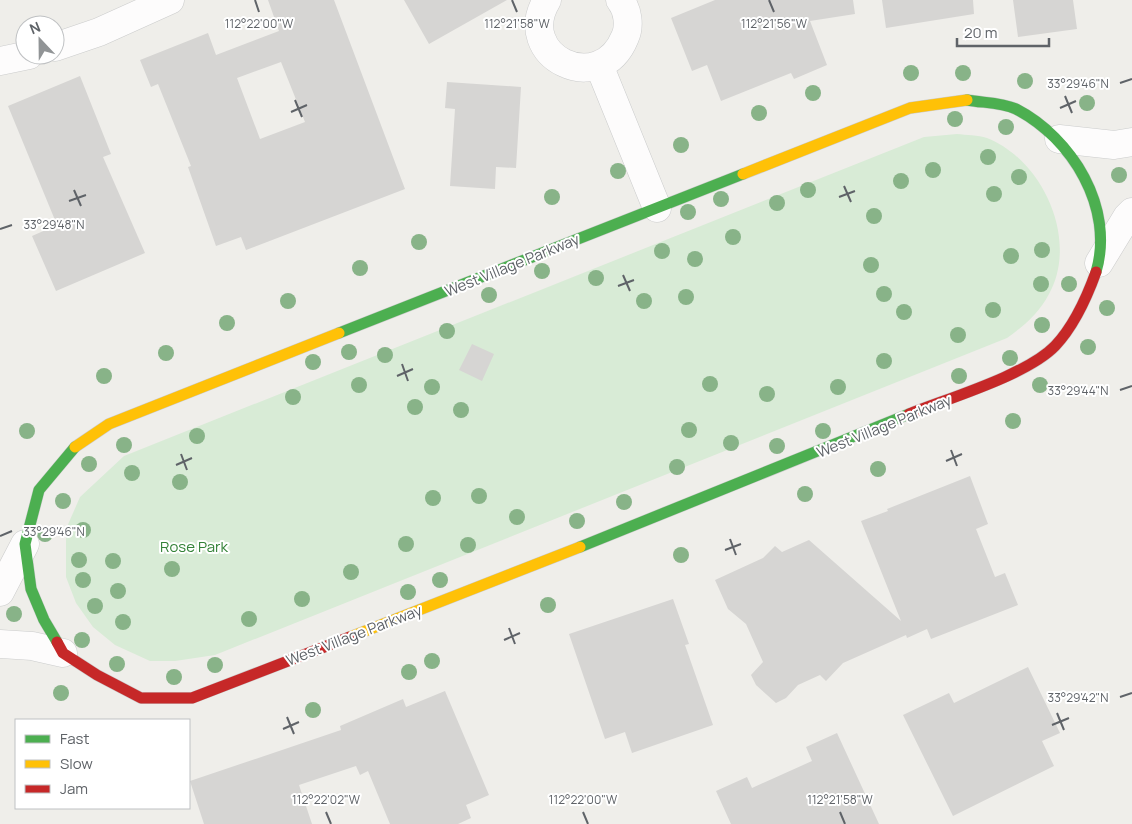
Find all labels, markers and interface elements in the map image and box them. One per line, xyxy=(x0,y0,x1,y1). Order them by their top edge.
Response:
north arrow xyxy=(15,15,65,65)
text: 112°22'00"W xyxy=(225,15,294,32)
text: 112°21'58"W xyxy=(484,15,551,32)
text: 112°21'56"W xyxy=(741,15,808,32)
scale bar xyxy=(957,15,1050,47)
text: N xyxy=(27,17,43,38)
text: 20 m xyxy=(964,22,997,43)
text: 33°29'46"N xyxy=(1047,75,1109,92)
text: 33°29'48"N xyxy=(23,216,85,233)
street label: West Village Parkway xyxy=(441,228,583,302)
text: 33°29'44"N xyxy=(1048,382,1108,399)
street label: West Village Parkway xyxy=(813,389,955,463)
text: 33°29'46"N xyxy=(23,523,85,540)
park label: Rose Park xyxy=(160,536,228,557)
street label: West Village Parkway xyxy=(283,599,425,671)
text: 33°29'42"N xyxy=(1048,689,1108,706)
legend xyxy=(15,719,190,809)
text: Fast xyxy=(60,728,89,749)
text: Slow xyxy=(60,753,93,774)
text: Jam xyxy=(60,778,88,799)
text: 112°22'02"W xyxy=(292,791,361,808)
text: 112°22'00"W xyxy=(549,791,618,808)
text: 112°21'58"W xyxy=(807,791,874,808)

